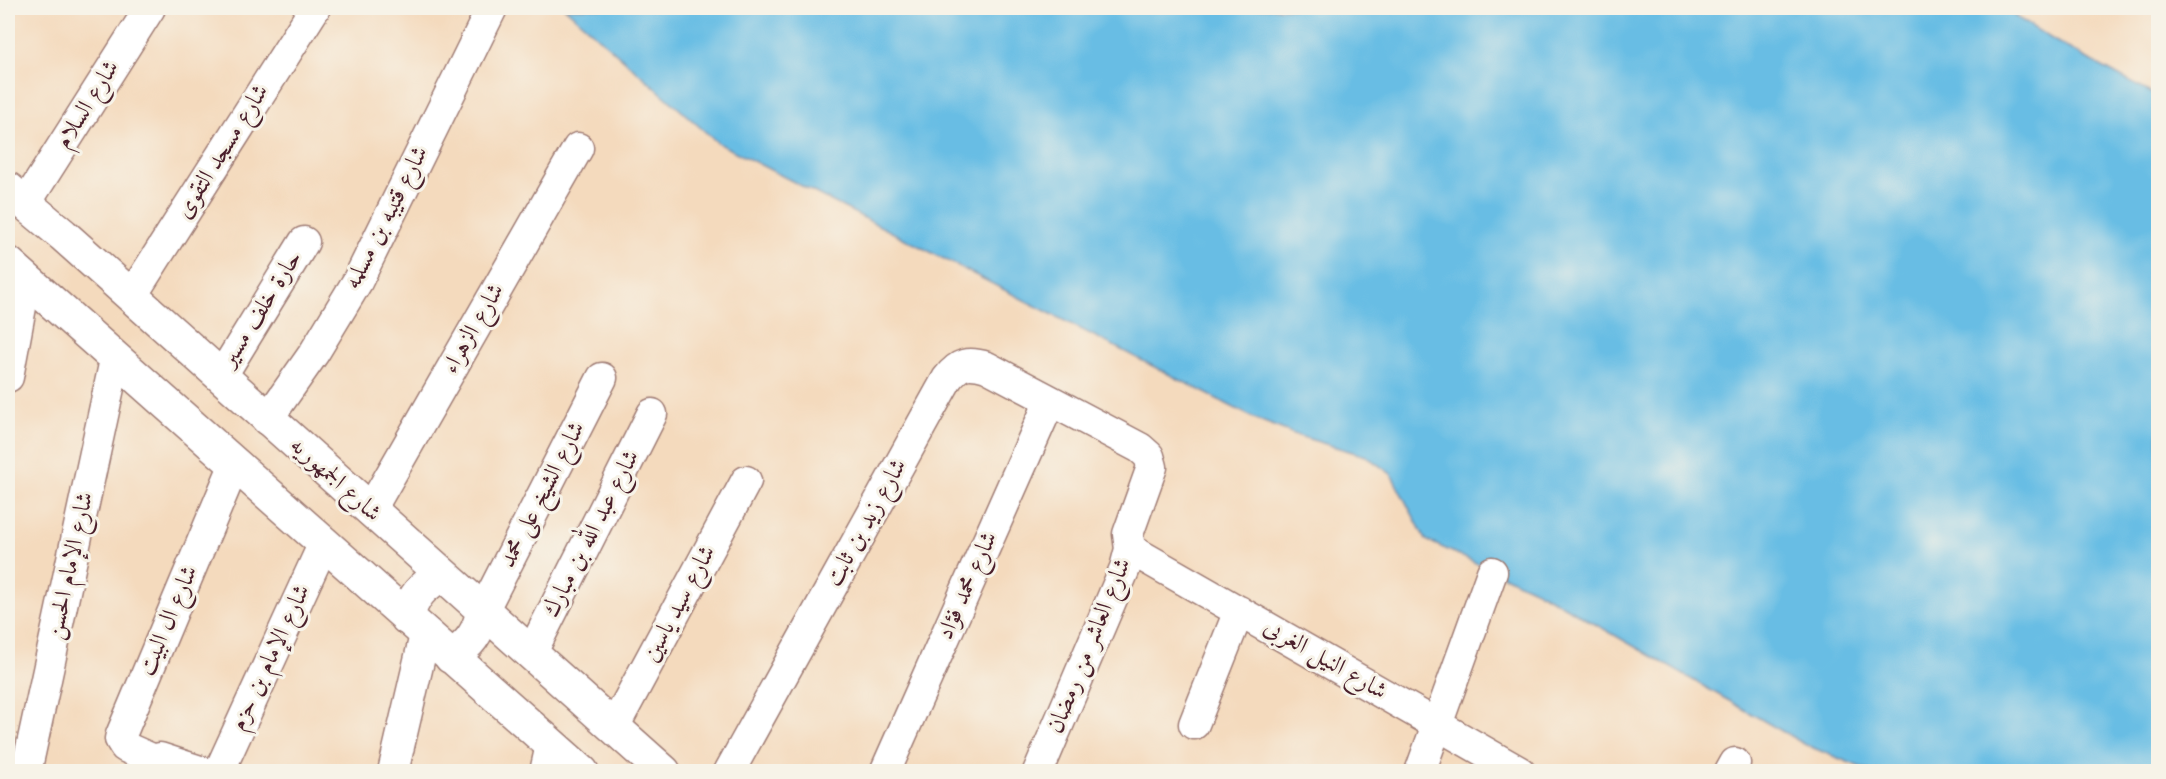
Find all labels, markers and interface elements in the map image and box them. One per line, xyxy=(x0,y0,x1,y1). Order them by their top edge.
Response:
street label: شارع السلام xyxy=(52,57,130,157)
street label: شارع مسجد التقوى xyxy=(172,81,279,226)
street label: شارع قتيبه بن مسلمه xyxy=(341,143,439,296)
street label: حارة خلف مسير xyxy=(215,247,307,374)
street label: شارع الزهراء xyxy=(438,280,514,381)
street label: شارع الشيخ على محمد xyxy=(496,418,596,575)
street label: شارع الجمهوريه xyxy=(281,433,385,531)
street label: شارع عبد الله بن مبارك xyxy=(532,442,650,624)
street label: شارع زيد بن ثابت xyxy=(822,455,917,594)
street label: شارع الإمام الحسن xyxy=(44,490,105,643)
street label: شارع محمد فؤاد xyxy=(934,528,1008,646)
street label: شارع سيد ياسين xyxy=(639,542,726,669)
street label: شارع العاشر من رمضان xyxy=(1044,555,1142,739)
street label: شارع ال البيت xyxy=(135,562,208,682)
street label: شارع الإمام بن حزم xyxy=(227,581,322,738)
street label: شارع النيل الغربى xyxy=(1256,615,1391,710)

